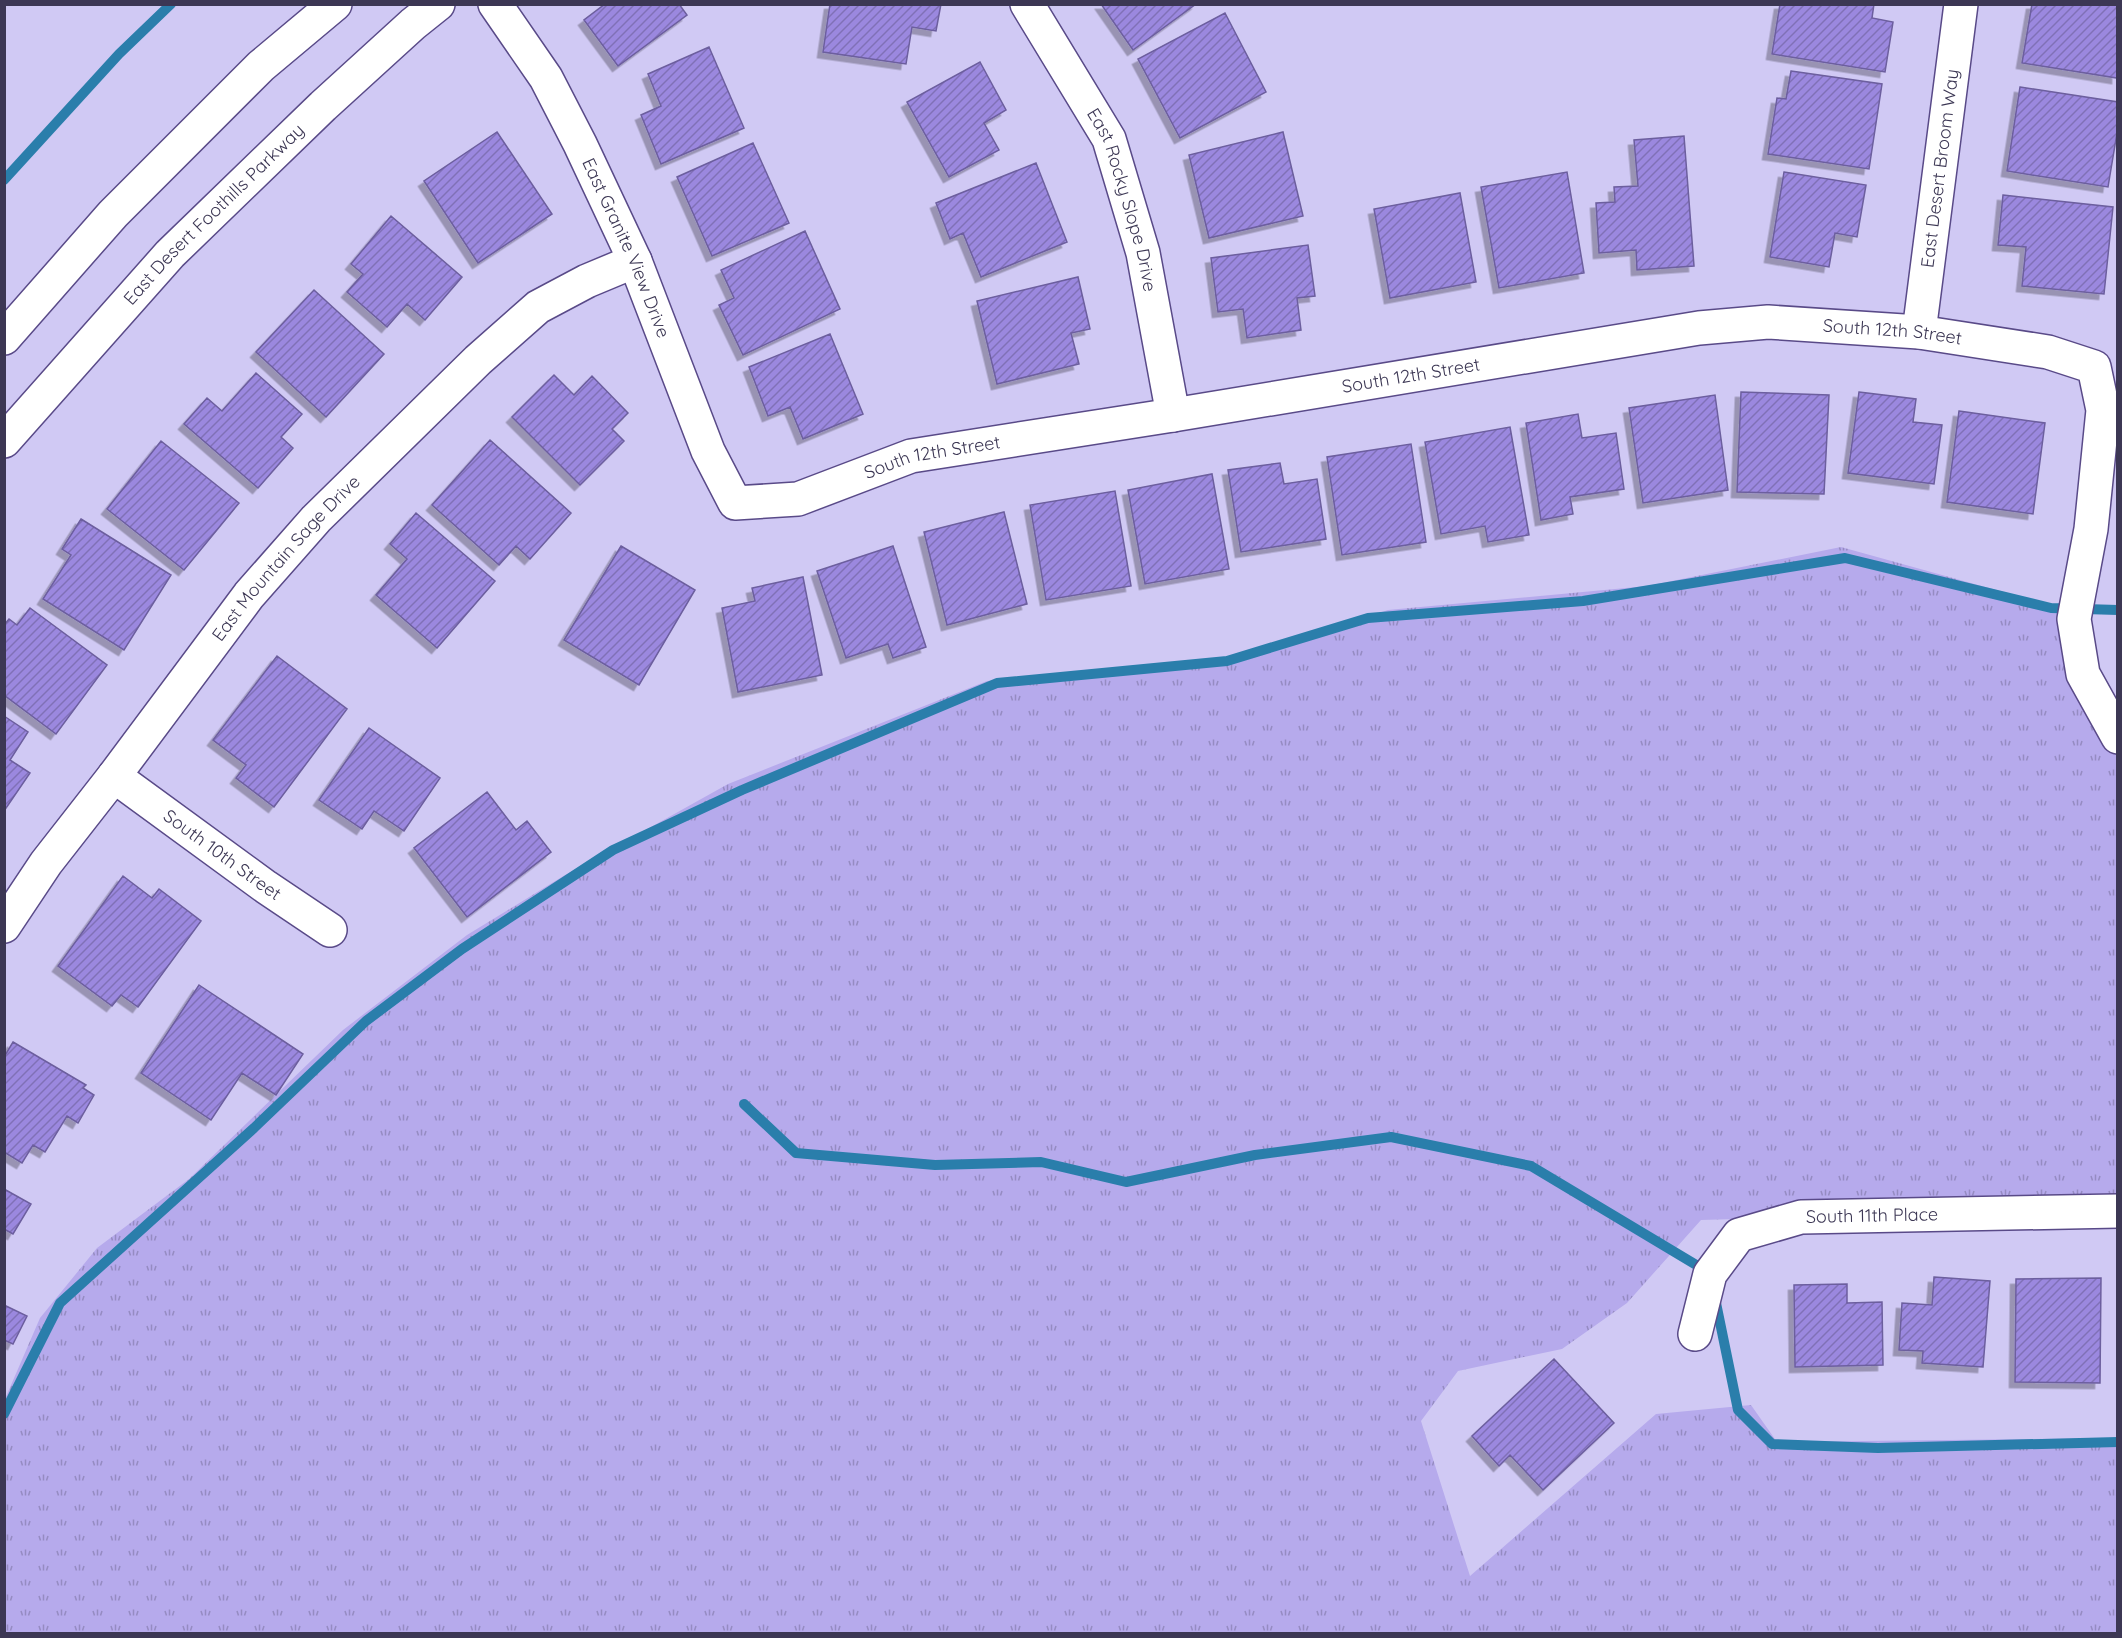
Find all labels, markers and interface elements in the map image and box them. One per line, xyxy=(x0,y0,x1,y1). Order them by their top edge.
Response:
street label: East Desert Broom Way xyxy=(1915,67,1964,269)
street label: East Rocky Slope Drive xyxy=(1082,104,1162,293)
street label: East Desert Foothills Parkway xyxy=(118,119,309,310)
street label: East Granite View Drive xyxy=(577,154,675,341)
street label: South 12th Street xyxy=(1822,314,1964,350)
street label: South 12th Street xyxy=(1340,352,1482,398)
street label: South 12th Street xyxy=(861,430,1002,484)
street label: East Mountain Sage Drive xyxy=(207,470,365,645)
street label: South 10th Street xyxy=(159,804,286,905)
street label: South 11th Place xyxy=(1806,1202,1938,1228)

